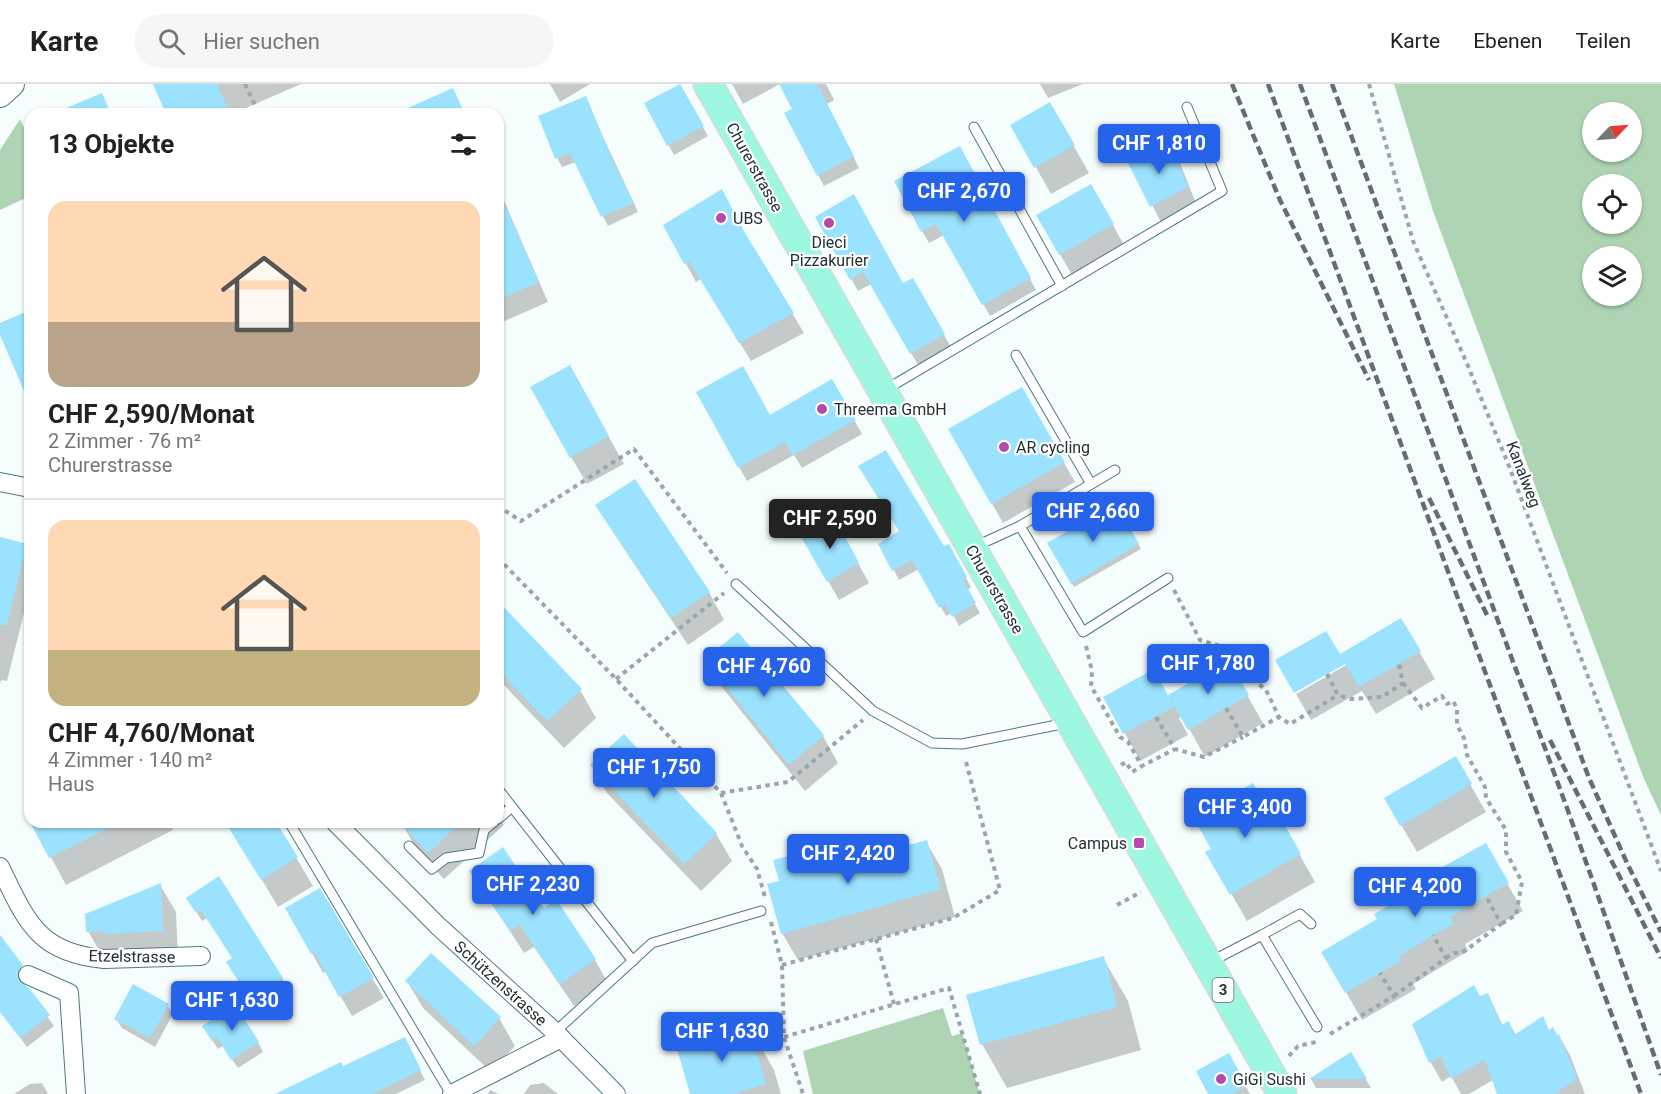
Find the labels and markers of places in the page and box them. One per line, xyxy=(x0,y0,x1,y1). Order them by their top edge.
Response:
pin: CHF 1,810 xyxy=(1090,124,1228,175)
pin: CHF 2,670 xyxy=(895,172,1033,223)
place label: UBS xyxy=(733,209,763,228)
marker: UBS xyxy=(714,211,728,225)
marker: Dieci Pizzakurier xyxy=(822,216,836,230)
place label: Dieci Pizzakurier xyxy=(790,233,869,270)
place label: Threema GmbH xyxy=(834,400,947,419)
marker: Threema GmbH xyxy=(815,402,829,416)
place label: AR cycling xyxy=(1016,438,1090,457)
marker: AR cycling xyxy=(997,440,1011,454)
pin: CHF 2,660 xyxy=(1024,492,1162,543)
pin: CHF 2,590 xyxy=(761,499,899,550)
pin: CHF 1,780 xyxy=(1139,644,1277,695)
pin: CHF 4,760 xyxy=(695,647,833,698)
pin: CHF 1,750 xyxy=(585,748,723,799)
pin: CHF 3,400 xyxy=(1176,788,1314,839)
pin: CHF 2,420 xyxy=(779,834,917,885)
place label: Campus xyxy=(1068,834,1127,853)
marker: Campus xyxy=(1132,836,1146,850)
pin: CHF 2,230 xyxy=(464,865,602,916)
pin: CHF 4,200 xyxy=(1346,867,1484,918)
pin: CHF 1,630 xyxy=(163,981,301,1032)
pin: CHF 1,630 xyxy=(653,1012,791,1063)
place label: GiGi Sushi xyxy=(1233,1070,1306,1089)
marker: GiGi Sushi xyxy=(1214,1072,1228,1086)

